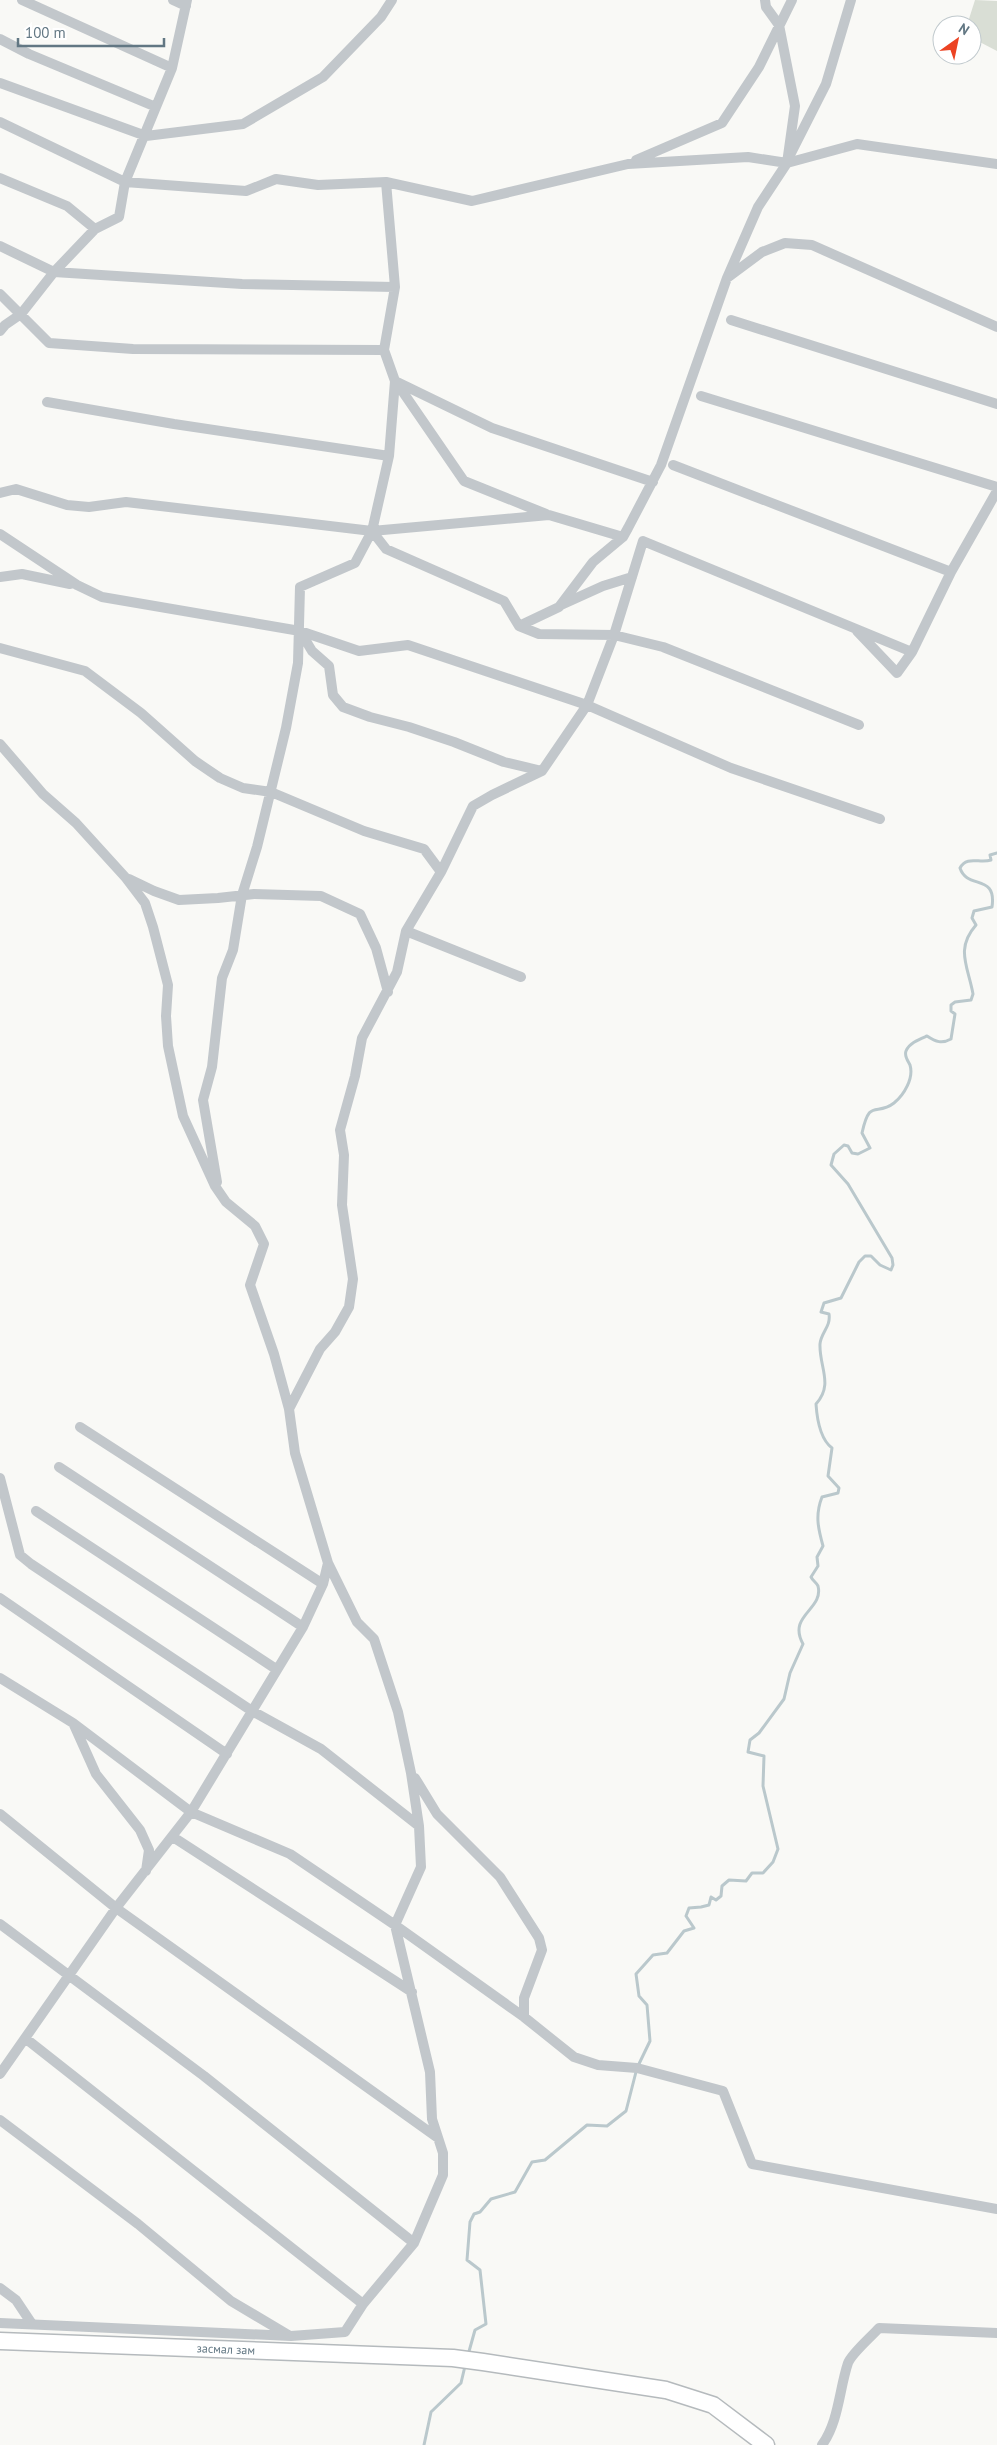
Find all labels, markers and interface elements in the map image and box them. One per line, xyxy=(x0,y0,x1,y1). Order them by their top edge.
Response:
scale bar xyxy=(18,15,164,47)
north arrow xyxy=(932,15,982,65)
text: N xyxy=(955,19,973,39)
text: 100 m xyxy=(25,23,66,42)
street label: засмал зам xyxy=(196,2340,255,2358)

